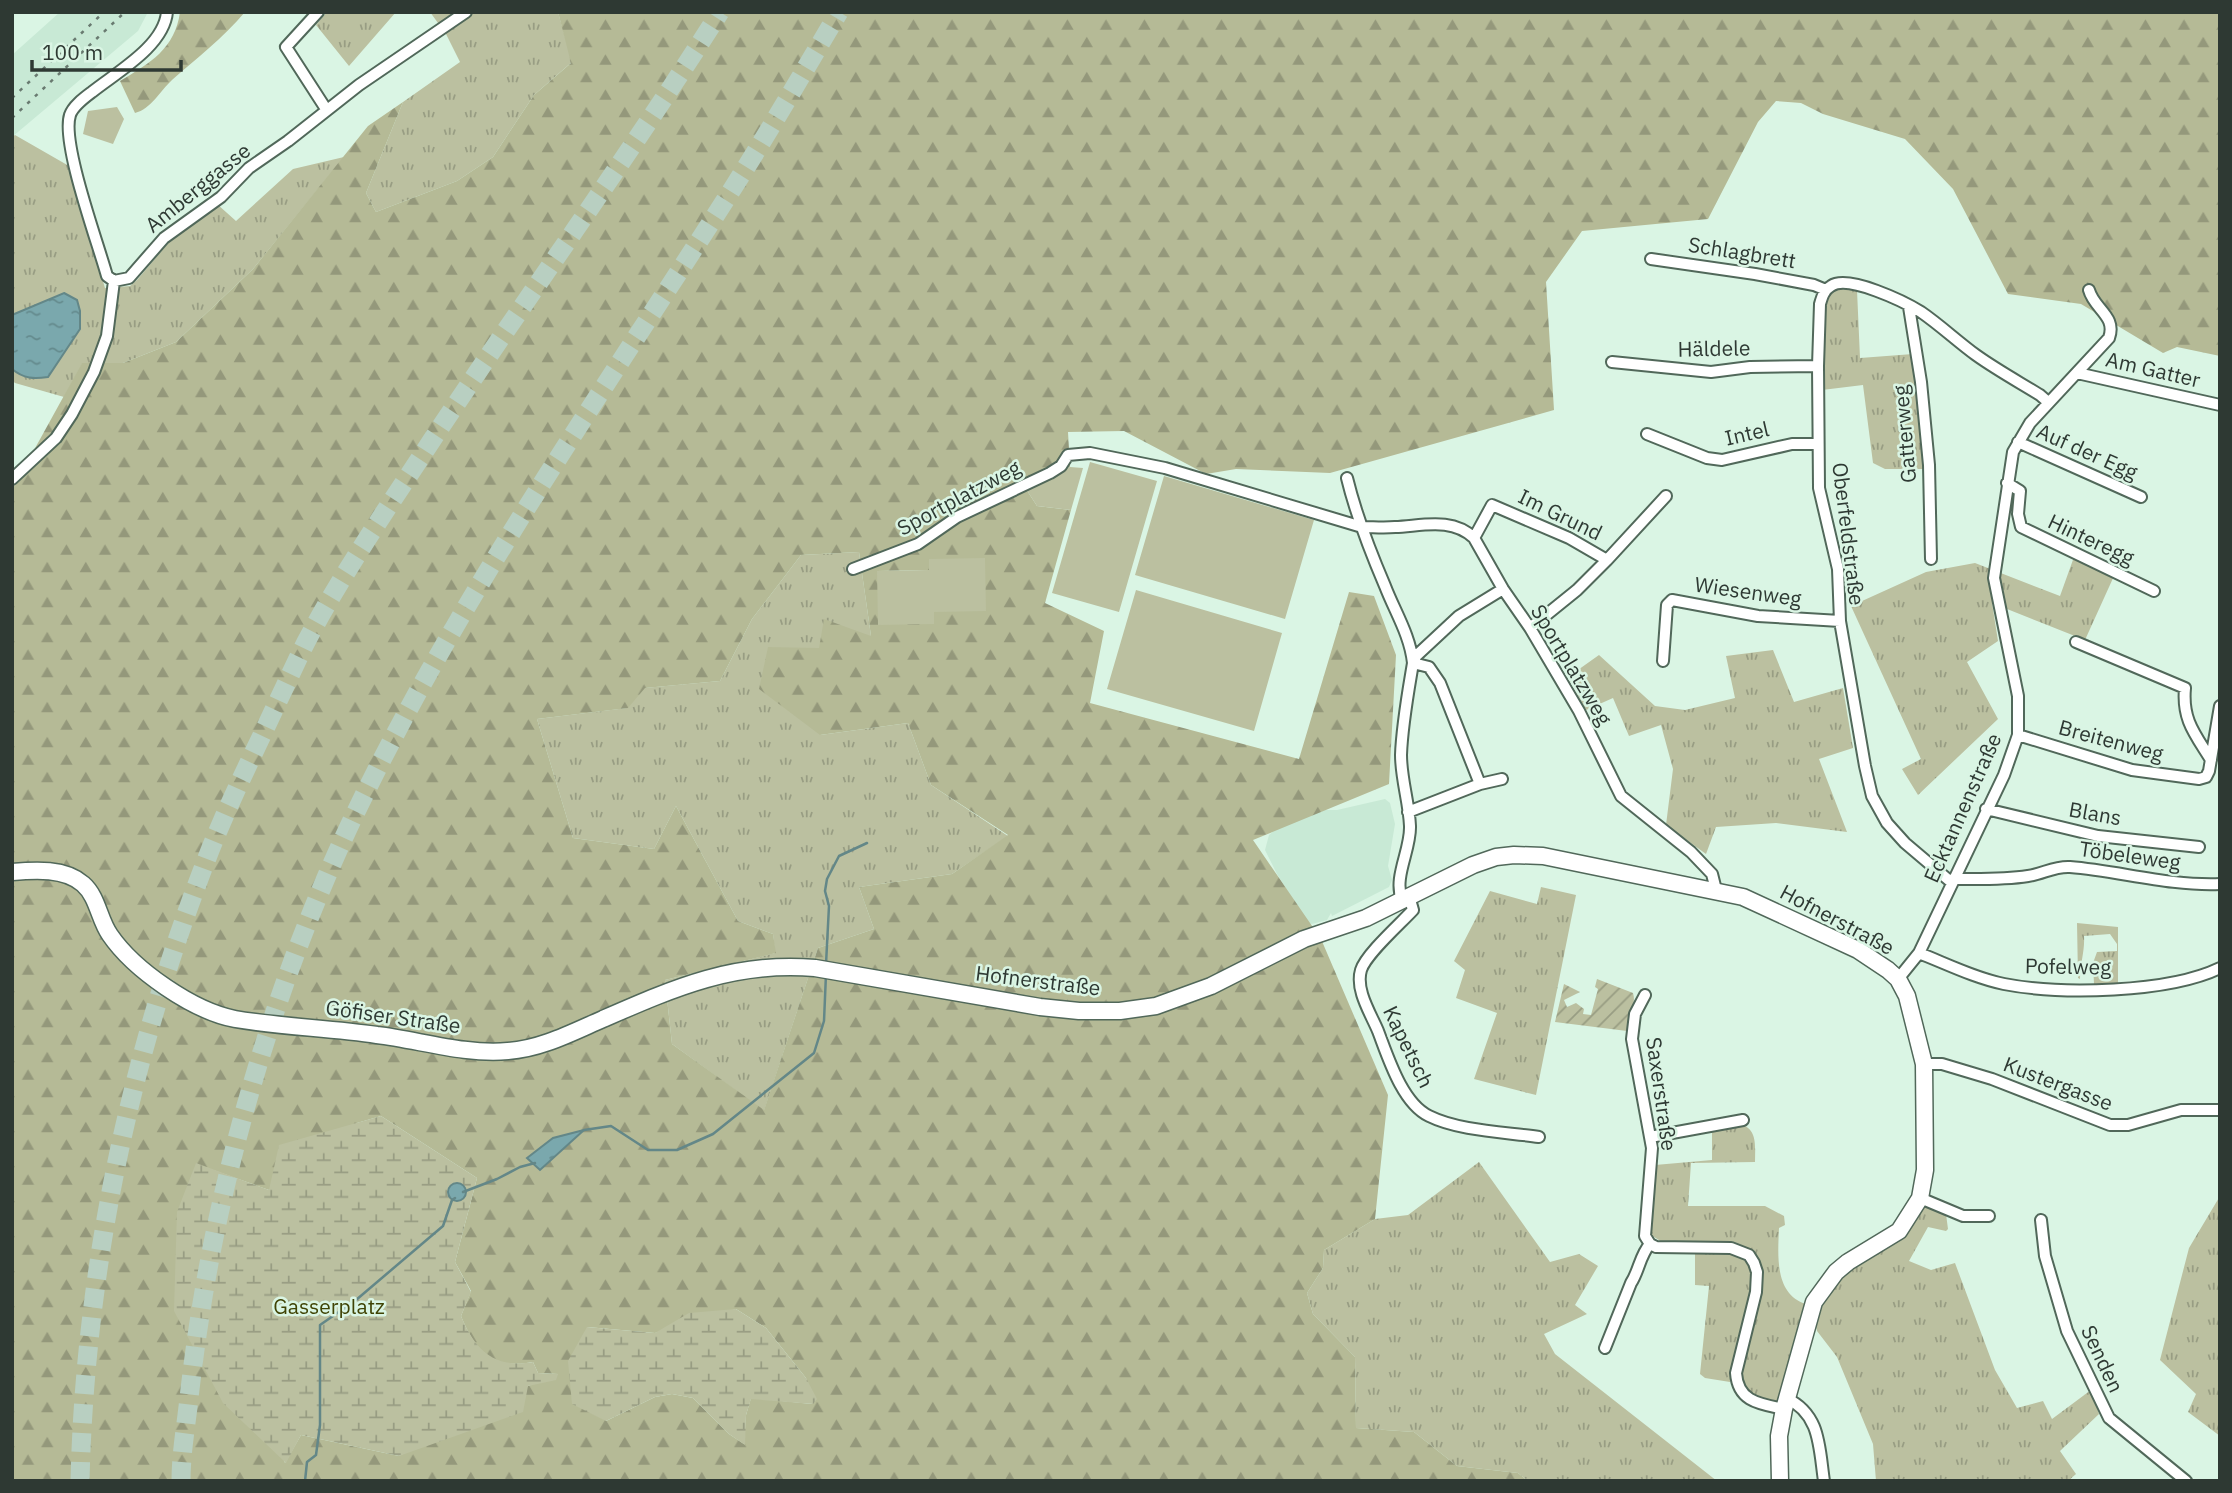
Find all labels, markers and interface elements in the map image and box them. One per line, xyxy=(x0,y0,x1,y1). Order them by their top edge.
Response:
scale bar xyxy=(32,28,180,72)
text: 100 m xyxy=(42,38,103,66)
street label: Amberggasse xyxy=(139,136,256,238)
street label: Schlagbrett xyxy=(1686,230,1798,274)
street label: Häldele xyxy=(1677,333,1751,363)
street label: Am Gatter xyxy=(2103,345,2204,394)
street label: Gatterweg xyxy=(1886,384,1922,484)
street label: Intel xyxy=(1722,414,1772,452)
street label: Auf der Egg xyxy=(2032,416,2142,486)
street label: Sportplatzweg xyxy=(892,453,1025,541)
street label: Oberfeldstraße xyxy=(1826,461,1872,607)
street label: Im Grund xyxy=(1514,482,1607,546)
street label: Hinteregg xyxy=(2044,507,2139,571)
street label: Wiesenweg xyxy=(1693,570,1803,612)
street label: Sportplatzweg xyxy=(1525,599,1619,730)
street label: Breitenweg xyxy=(2056,713,2167,767)
street label: Ecktannenstraße xyxy=(1917,729,2008,887)
street label: Blans xyxy=(2067,795,2124,831)
street label: Töbeleweg xyxy=(2078,834,2183,876)
street label: Hofnerstraße xyxy=(1775,877,1900,961)
street label: Pofelweg xyxy=(2025,951,2111,981)
street label: Hofnerstraße xyxy=(974,958,1102,1002)
street label: Göfiser Straße xyxy=(324,993,462,1039)
street label: Kapetsch xyxy=(1377,1001,1441,1092)
street label: Saxerstraße xyxy=(1640,1035,1684,1152)
street label: Kustergasse xyxy=(2000,1049,2117,1117)
park label: Gasserplatz xyxy=(273,1292,385,1320)
street label: Senden xyxy=(2075,1320,2131,1397)

